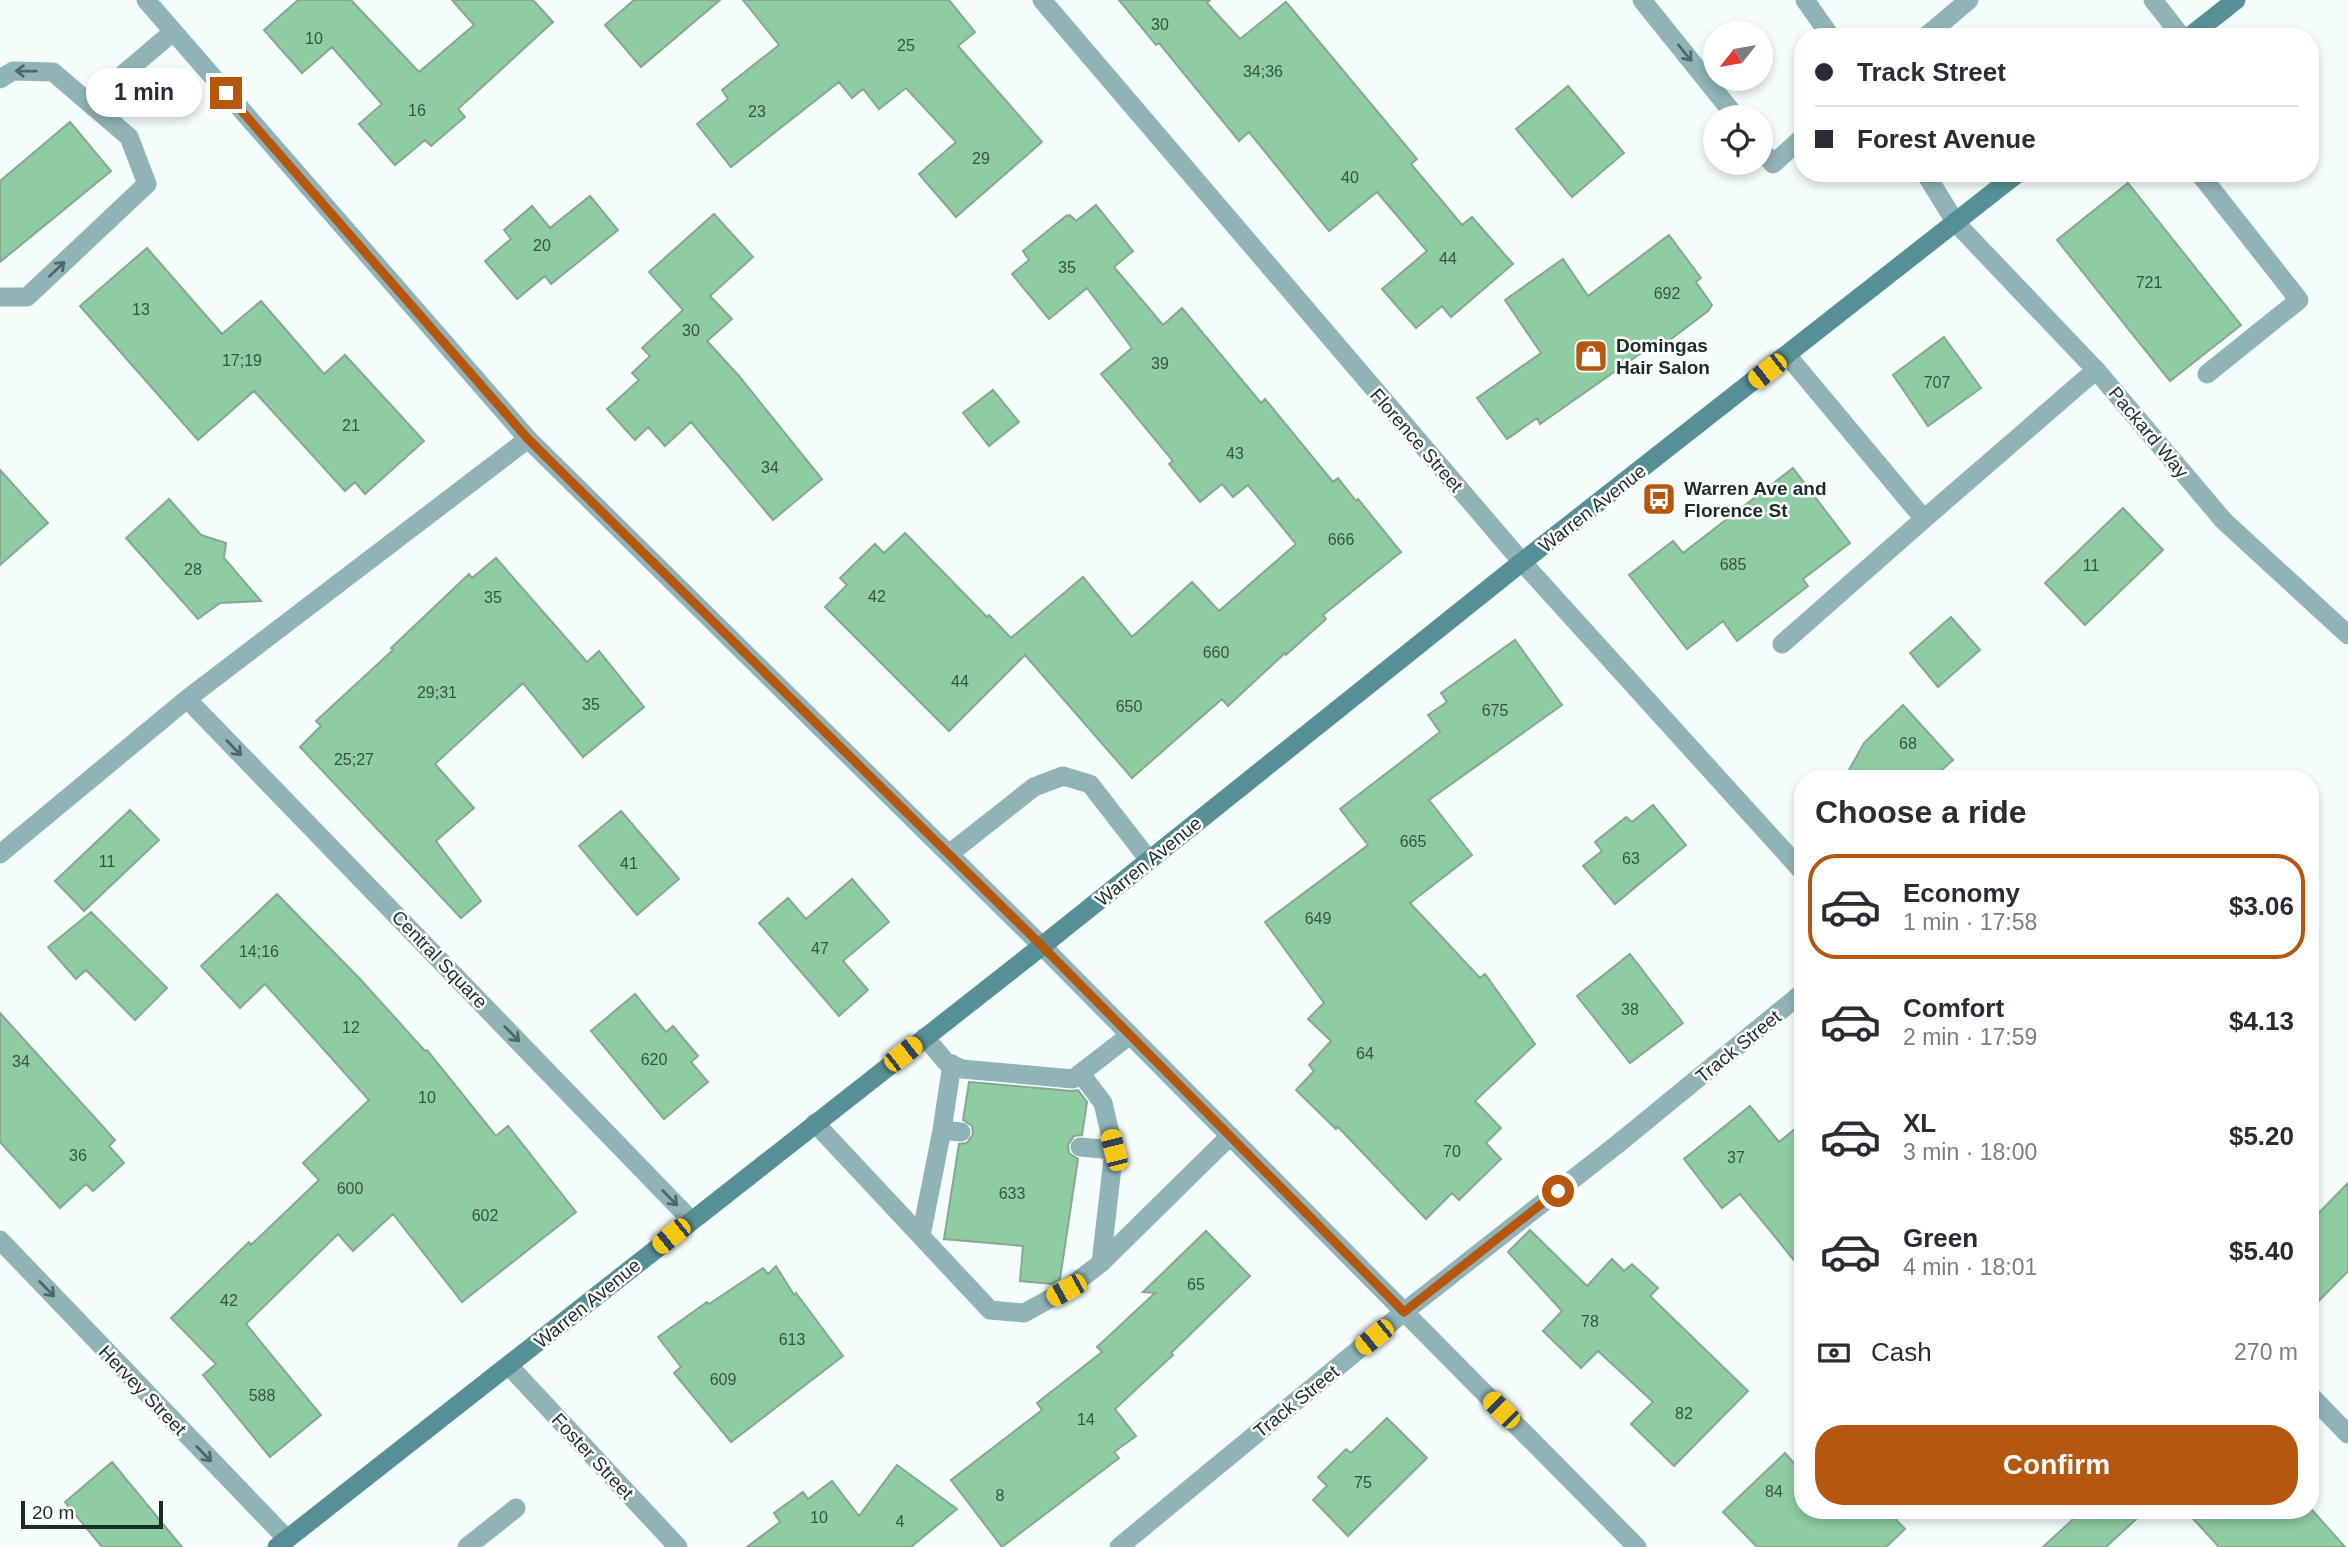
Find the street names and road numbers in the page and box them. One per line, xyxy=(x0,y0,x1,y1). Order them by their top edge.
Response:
street label: Packard Way xyxy=(2104,383,2193,482)
street label: Florence Street xyxy=(1366,384,1468,497)
street label: Warren Avenue xyxy=(1535,460,1650,557)
street label: Warren Avenue xyxy=(1091,812,1205,910)
street label: Central Square xyxy=(388,906,492,1013)
street label: Track Street xyxy=(1692,1005,1785,1087)
street label: Warren Avenue xyxy=(530,1254,644,1352)
street label: Hervey Street xyxy=(95,1341,191,1440)
street label: Track Street xyxy=(1250,1360,1343,1442)
street label: Foster Street xyxy=(548,1409,638,1504)

